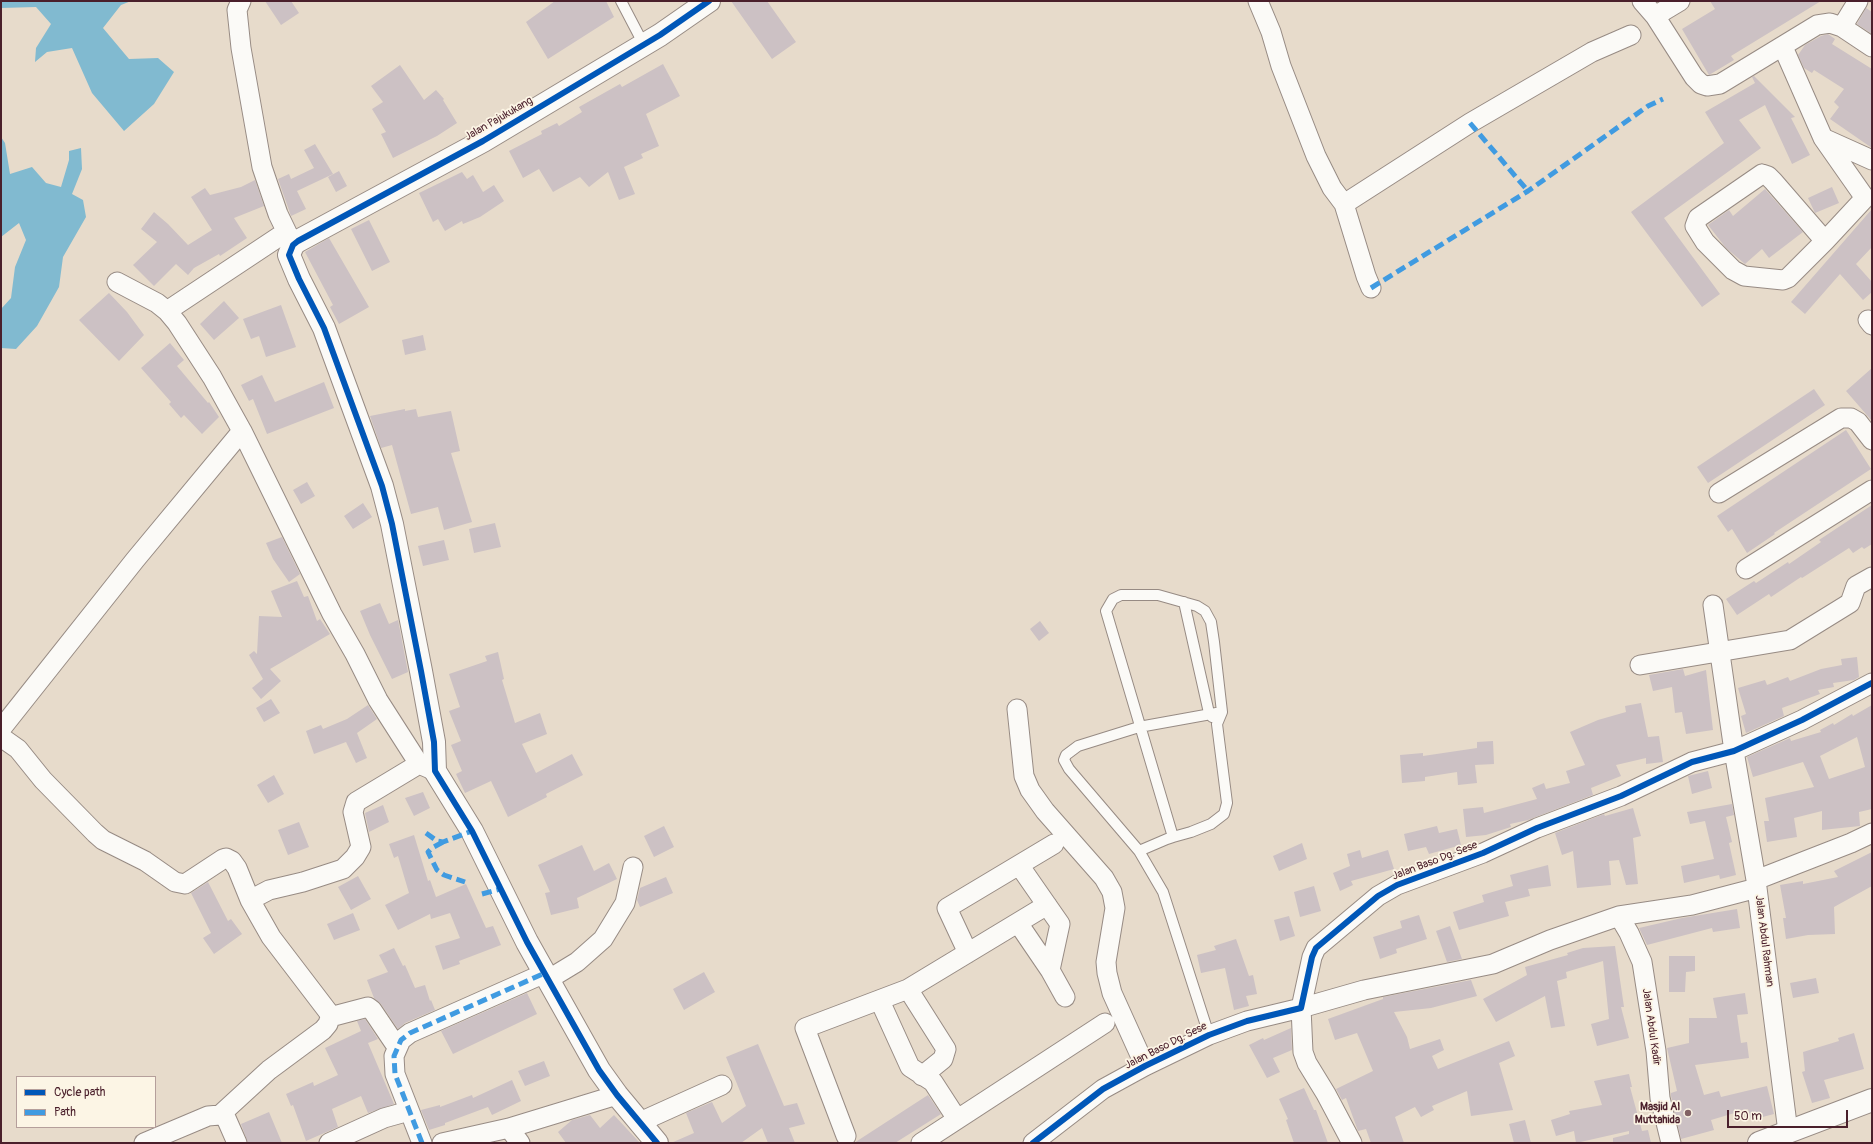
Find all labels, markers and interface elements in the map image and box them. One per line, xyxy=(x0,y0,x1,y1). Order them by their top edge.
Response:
street label: Jalan Pajukukang xyxy=(463,94,535,144)
street label: Jalan Baso Dg. Sese xyxy=(1390,839,1480,883)
street label: Jalan Abdul Rahman xyxy=(1752,894,1776,988)
street label: Jalan Abdul Kadir xyxy=(1639,988,1663,1066)
street label: Jalan Baso Dg. Sese xyxy=(1123,1020,1209,1072)
legend xyxy=(16,1076,156,1128)
text: Cycle path xyxy=(54,1085,105,1100)
place label: Masjid Al Muttahida xyxy=(1635,1100,1680,1126)
scale bar xyxy=(1729,1102,1850,1128)
text: Path xyxy=(54,1105,76,1120)
marker: Masjid Al Muttahida xyxy=(1683,1108,1693,1118)
text: 50 m xyxy=(1734,1109,1762,1124)

